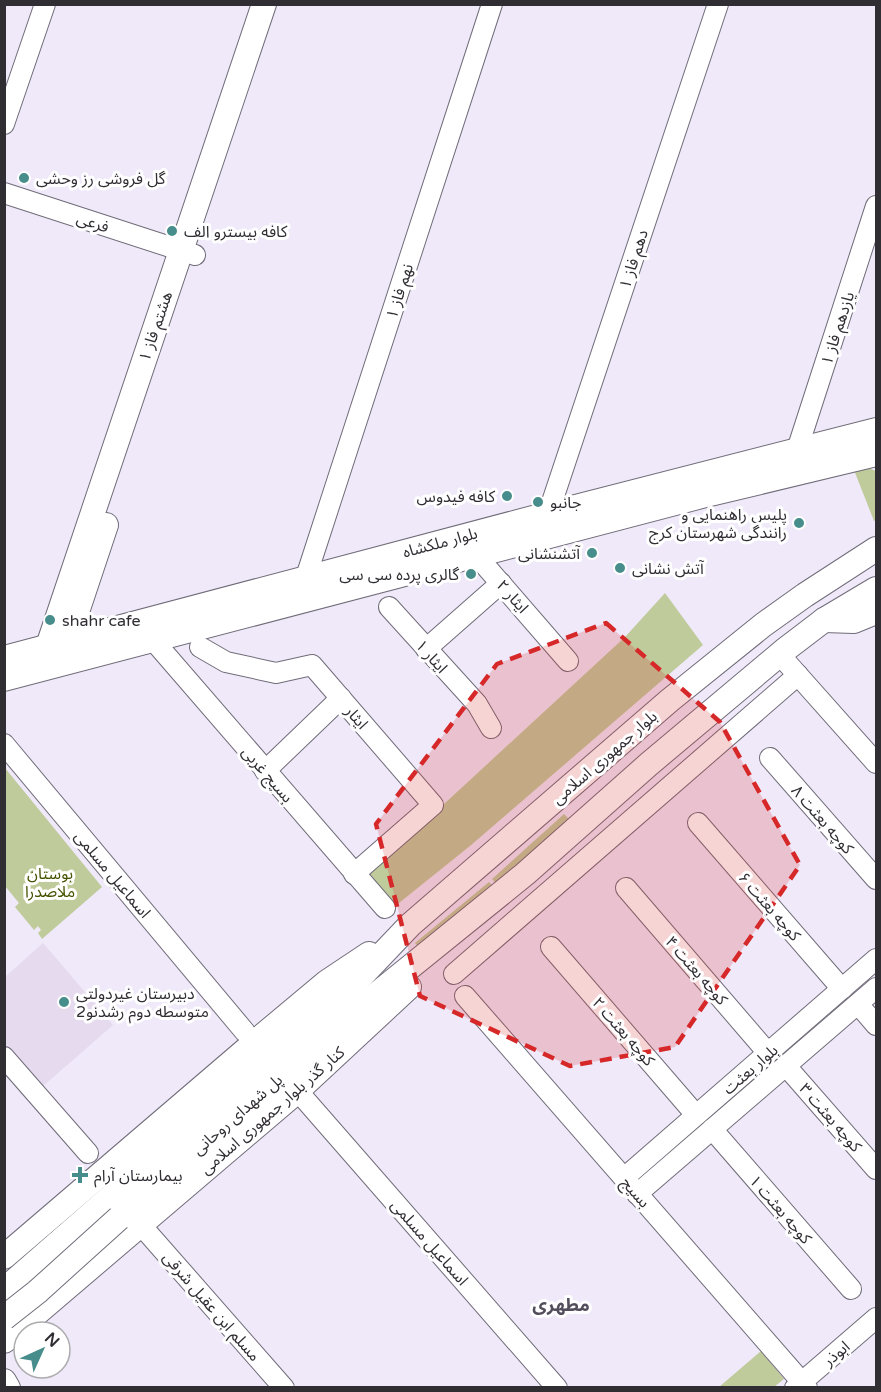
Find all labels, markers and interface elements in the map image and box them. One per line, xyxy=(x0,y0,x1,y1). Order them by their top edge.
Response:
place label: گل فروشی رز وحشی xyxy=(36,169,166,189)
marker: گل فروشی رز وحشی xyxy=(17,171,31,185)
street label: فرعی xyxy=(74,208,111,238)
place label: کافه بیسترو الف xyxy=(184,222,288,242)
marker: کافه بیسترو الف xyxy=(165,224,179,238)
street label: دهم فاز ۱ xyxy=(615,227,655,292)
street label: نهم فاز ۱ xyxy=(382,261,420,322)
street label: هشتم فاز ۱ xyxy=(135,289,179,365)
street label: یازدهم فاز ۱ xyxy=(817,289,861,368)
place label: كافه فيدوس xyxy=(417,487,495,507)
marker: كافه فيدوس xyxy=(500,489,514,503)
place label: جانبو xyxy=(550,493,581,513)
marker: جانبو xyxy=(531,495,545,509)
place label: پلیس راهنمایی و رانندگی شهرستان کرج xyxy=(649,505,787,545)
marker: پلیس راهنمایی و رانندگی شهرستان کرج xyxy=(792,516,806,530)
street label: بلوار ملکشاه xyxy=(401,523,480,563)
place label: آتشنشانی xyxy=(518,544,581,564)
marker: آتشنشانی xyxy=(585,546,599,560)
place label: آتش نشانی xyxy=(632,559,705,579)
marker: آتش نشانی xyxy=(613,561,627,575)
place label: گالری پرده سی سی xyxy=(339,565,459,585)
marker: گالری پرده سی سی xyxy=(464,567,478,581)
street label: ایثار ۲ xyxy=(492,576,533,618)
place label: shahr cafe xyxy=(62,611,140,631)
marker: shahr cafe xyxy=(43,613,57,627)
street label: ایثار ۱ xyxy=(411,636,452,678)
street label: ایثار xyxy=(340,701,372,734)
street label: بلوار جمهوری اسلامی xyxy=(548,707,661,809)
street label: بسیج غربی xyxy=(236,742,297,808)
street label: کوچه بعثت ۸ xyxy=(787,781,858,859)
street label: اسماعیل مسلمی xyxy=(70,827,155,922)
park label: بوستان ملاصدرا xyxy=(25,864,75,902)
street label: کوچه بعثت ۶ xyxy=(734,868,805,946)
street label: کوچه بعثت ۴ xyxy=(661,932,732,1010)
place label: دبیرستان غیردولتی متوسطه دوم رشدنو2 xyxy=(76,984,209,1024)
street label: کوچه بعثت ۲ xyxy=(588,993,659,1071)
marker: دبیرستان غیردولتی متوسطه دوم رشدنو2 xyxy=(57,995,71,1009)
street label: بلوار بعثت xyxy=(719,1040,782,1099)
street label: کنار گذر بلوار جمهوری اسلامی xyxy=(196,1042,349,1179)
street label: پل شهدای روحانی xyxy=(188,1070,287,1160)
street label: کوچه بعثت ۳ xyxy=(795,1079,866,1157)
marker: بیمارستان آرام xyxy=(71,1166,89,1184)
place label: بیمارستان آرام xyxy=(94,1166,183,1188)
street label: کوچه بعثت ۱ xyxy=(745,1171,816,1249)
street label: بسیج xyxy=(615,1173,654,1213)
street label: اسماعیل مسلمی xyxy=(386,1195,472,1290)
street label: مسلم ابن عقیل شرقی xyxy=(157,1248,264,1367)
district label: مطهری xyxy=(532,1294,590,1316)
north arrow xyxy=(12,1320,72,1380)
text: N xyxy=(40,1328,64,1352)
street label: ابوذر xyxy=(818,1337,854,1371)

